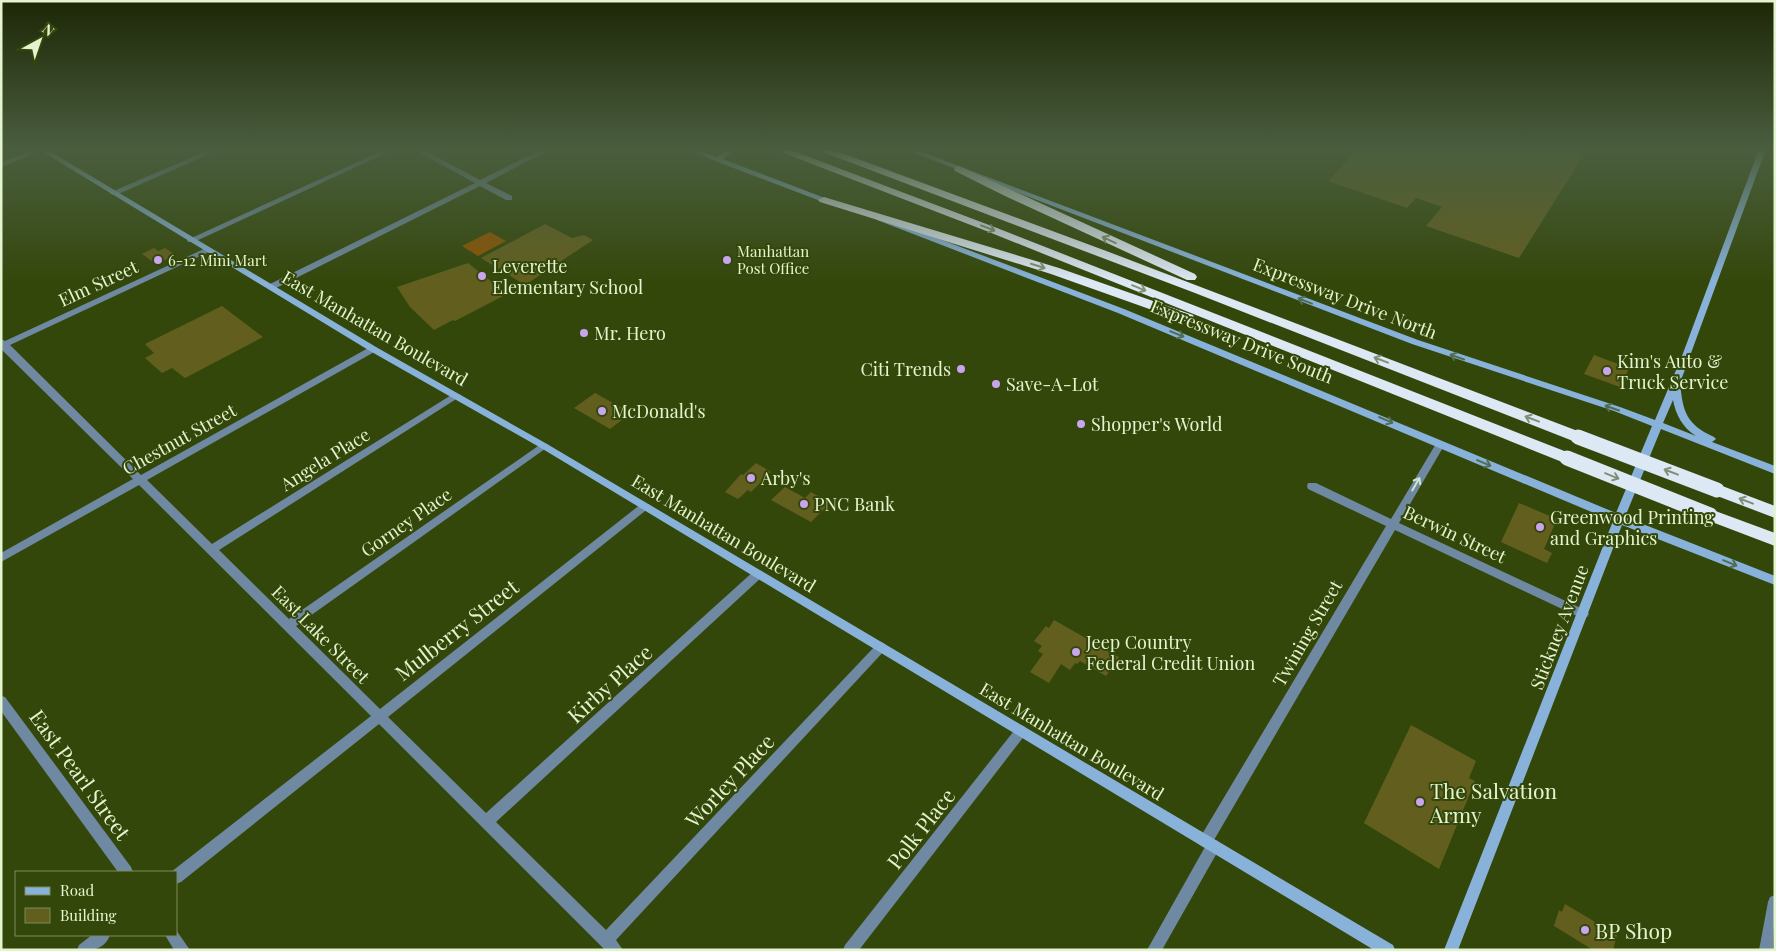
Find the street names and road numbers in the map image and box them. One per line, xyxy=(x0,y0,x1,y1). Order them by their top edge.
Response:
street label: Expressway Drive North xyxy=(1250,252,1441,344)
street label: Elm Street xyxy=(54,254,142,312)
street label: East Manhattan Boulevard xyxy=(278,265,473,391)
street label: Expressway Drive South xyxy=(1147,293,1337,389)
street label: Chestnut Street xyxy=(118,398,241,480)
street label: Angela Place xyxy=(275,422,374,496)
street label: East Manhattan Boulevard xyxy=(627,468,821,598)
street label: Gorney Place xyxy=(356,482,456,562)
street label: Berwin Street xyxy=(1400,500,1511,569)
street label: Stickney Avenue xyxy=(1524,561,1594,693)
street label: Mulberry Street xyxy=(389,572,524,686)
street label: Twining Street xyxy=(1267,575,1348,691)
street label: East Lake Street xyxy=(267,580,376,689)
street label: Kirby Place xyxy=(561,637,657,729)
street label: East Manhattan Boulevard xyxy=(975,676,1169,806)
street label: East Pearl Street xyxy=(24,703,138,845)
street label: Worley Place xyxy=(678,727,780,834)
street label: Polk Place xyxy=(880,782,960,874)

